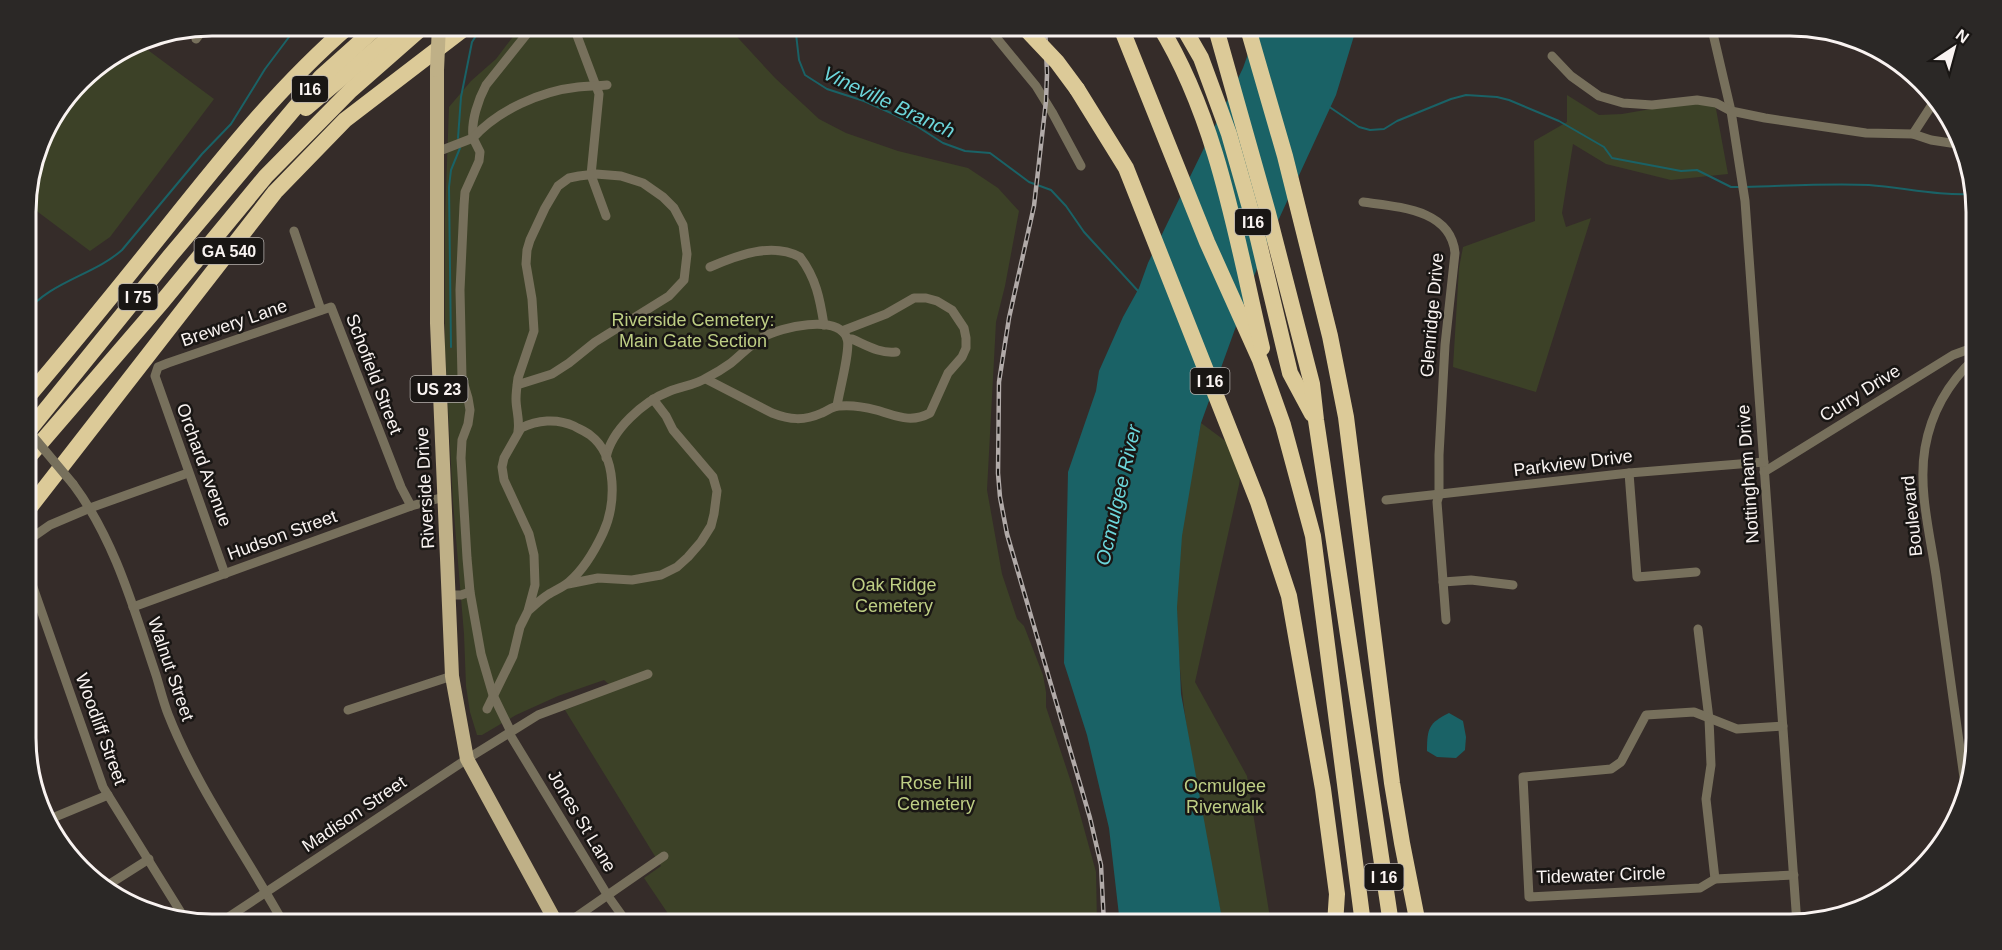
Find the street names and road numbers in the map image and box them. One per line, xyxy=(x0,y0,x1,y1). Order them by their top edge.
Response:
road number: I16 xyxy=(292,76,328,102)
road number: I16 xyxy=(1235,209,1271,235)
road number: GA 540 xyxy=(194,238,264,264)
street label: Glenridge Drive xyxy=(1417,252,1447,378)
road number: I 75 xyxy=(118,284,158,310)
street label: Brewery Lane xyxy=(178,295,290,351)
street label: Schofield Street xyxy=(342,311,406,437)
street label: Curry Drive xyxy=(1816,360,1904,426)
road number: I 16 xyxy=(1190,368,1230,394)
road number: US 23 xyxy=(410,376,468,402)
street label: Orchard Avenue xyxy=(172,401,236,529)
street label: Nottingham Drive xyxy=(1733,404,1763,544)
street label: Riverside Drive xyxy=(412,427,438,549)
street label: Parkview Drive xyxy=(1512,446,1634,480)
street label: Boulevard xyxy=(1898,475,1926,557)
street label: Hudson Street xyxy=(225,506,339,564)
street label: Walnut Street xyxy=(144,615,198,723)
street label: Woodliff Street xyxy=(72,670,130,788)
street label: Jones St Lane xyxy=(544,767,620,875)
street label: Madison Street xyxy=(298,772,410,856)
street label: Tidewater Circle xyxy=(1536,863,1666,887)
road number: I 16 xyxy=(1364,864,1404,890)

